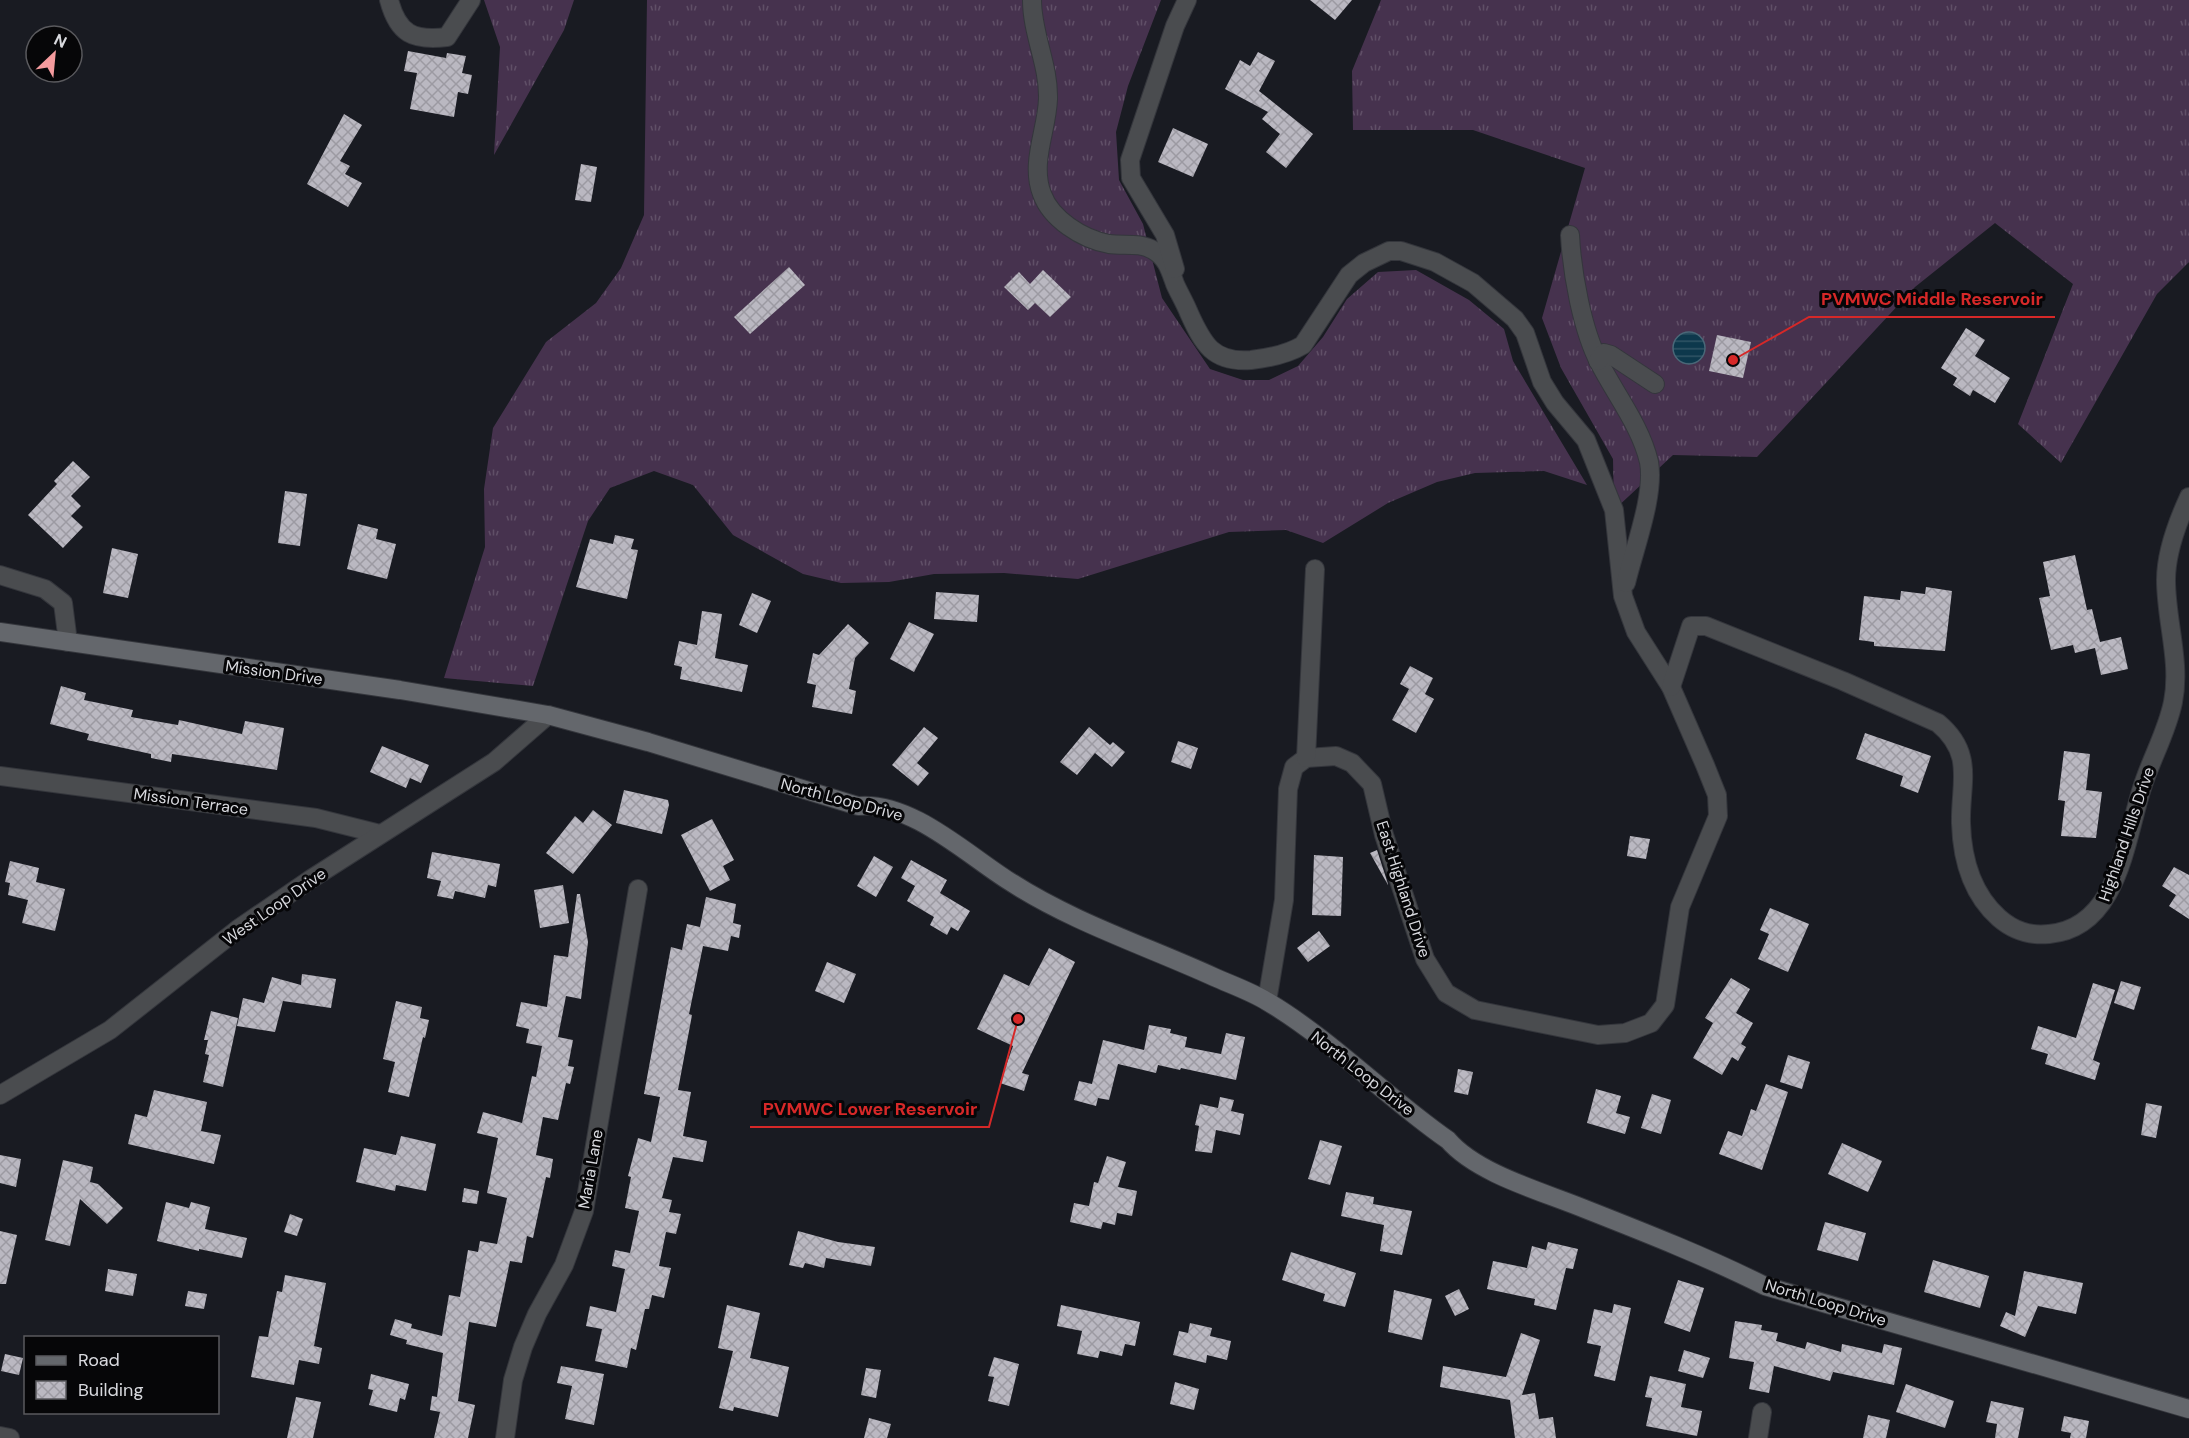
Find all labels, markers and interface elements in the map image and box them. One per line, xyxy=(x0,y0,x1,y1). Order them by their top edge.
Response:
north arrow xyxy=(24,24,84,84)
text: N xyxy=(51,29,70,53)
callout: PVMWC Middle Reservoir xyxy=(1809,281,2055,317)
text: PVMWC Middle Reservoir xyxy=(1821,287,2043,311)
street label: Mission Drive xyxy=(224,655,324,690)
street label: Highland Hills Drive xyxy=(2094,764,2159,904)
street label: North Loop Drive xyxy=(779,773,905,826)
street label: Mission Terrace xyxy=(132,783,250,820)
street label: East Highland Drive xyxy=(1372,818,1436,960)
street label: West Loop Drive xyxy=(219,863,330,950)
street label: North Loop Drive xyxy=(1307,1027,1419,1120)
callout: PVMWC Lower Reservoir xyxy=(750,1091,989,1127)
text: PVMWC Lower Reservoir xyxy=(763,1097,977,1121)
street label: Maria Lane xyxy=(573,1128,608,1210)
street label: North Loop Drive xyxy=(1763,1274,1889,1331)
legend xyxy=(24,1336,219,1414)
text: Road xyxy=(78,1348,120,1372)
text: Building xyxy=(78,1378,143,1402)

